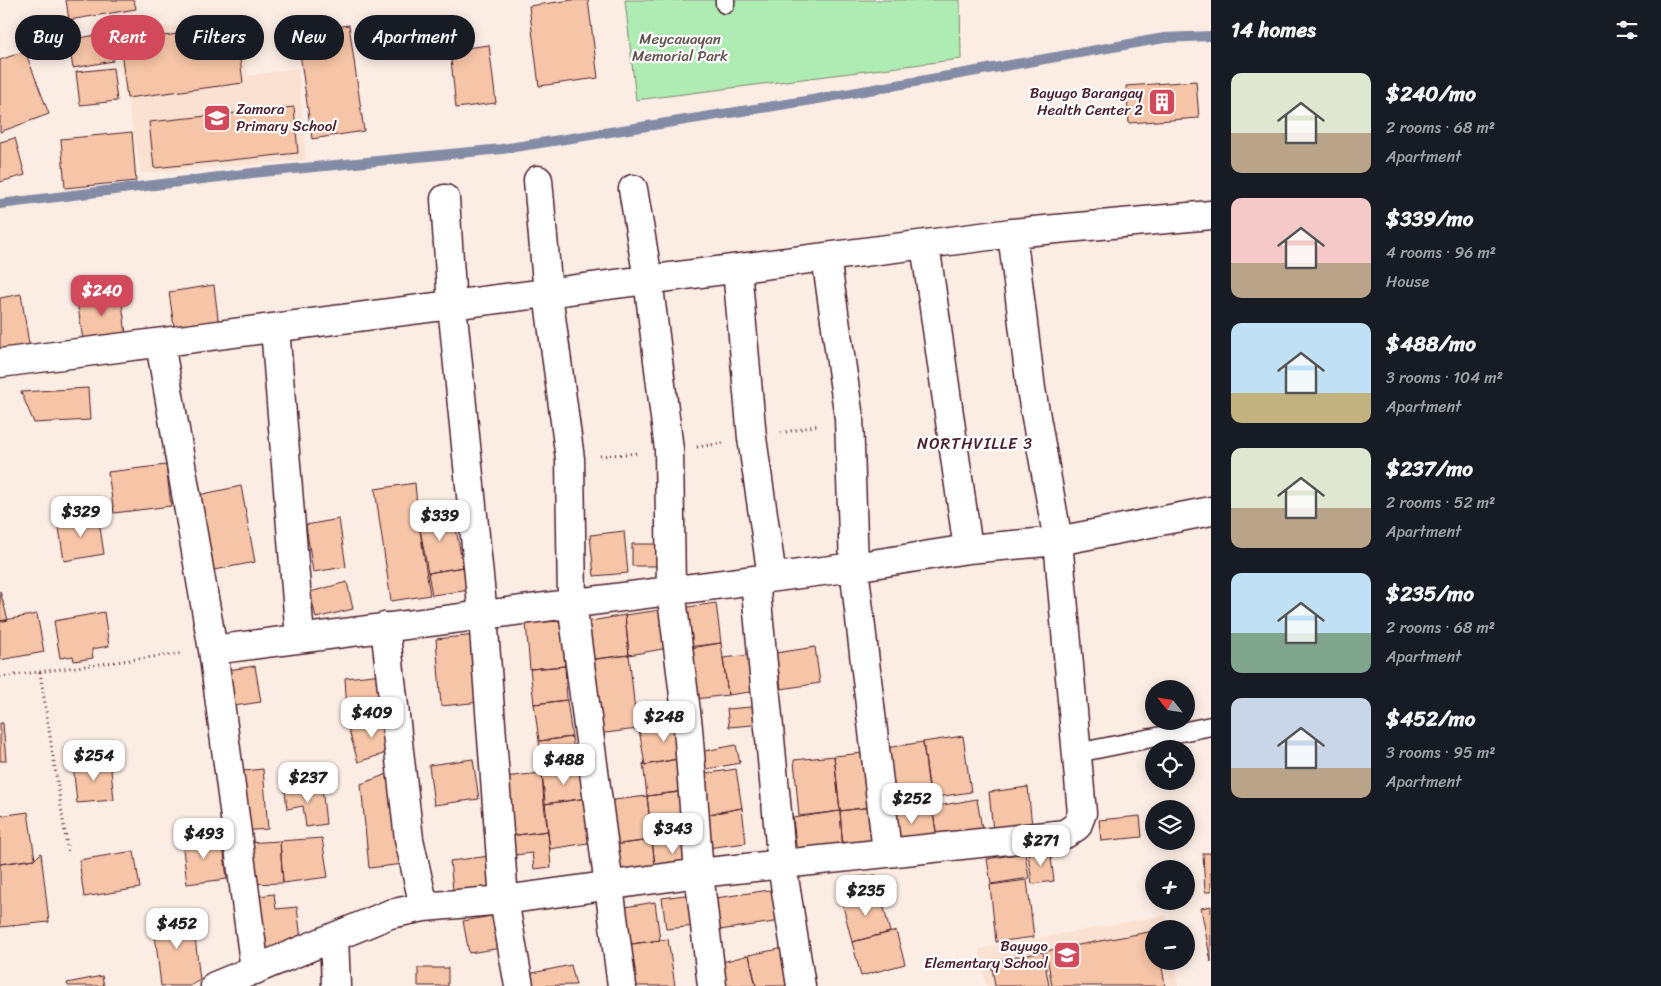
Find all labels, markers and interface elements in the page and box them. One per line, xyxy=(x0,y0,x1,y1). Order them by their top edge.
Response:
text: 14 homes xyxy=(1231,11,1316,49)
chip: Buy xyxy=(15,15,81,60)
chip: Rent xyxy=(91,15,165,60)
chip: Filters xyxy=(175,15,264,60)
chip: New xyxy=(274,15,344,60)
chip: Apartment xyxy=(354,15,475,60)
icon: filters xyxy=(1613,16,1641,44)
park label: Meycauayan Memorial Park xyxy=(632,26,728,69)
text: $240/mo xyxy=(1386,75,1476,113)
place label: Bayugo Barangay Health Center 2 xyxy=(1030,80,1143,123)
building icon: Bayugo Barangay Health Center 2 xyxy=(1147,87,1177,117)
icon: home xyxy=(1271,93,1331,153)
place label: Zamora Primary School xyxy=(236,96,337,139)
school or university icon: Zamora Primary School xyxy=(202,103,232,133)
text: 2 rooms · 68 m² xyxy=(1386,113,1495,142)
text: Apartment xyxy=(1386,142,1462,171)
text: $339/mo xyxy=(1386,200,1473,238)
icon: home xyxy=(1271,218,1331,278)
text: 4 rooms · 96 m² xyxy=(1386,238,1496,267)
text: House xyxy=(1386,267,1429,296)
pin: $240 xyxy=(72,274,132,317)
text: $240 xyxy=(82,276,122,305)
text: $488/mo xyxy=(1386,325,1476,363)
icon: home xyxy=(1271,343,1331,403)
text: 3 rooms · 104 m² xyxy=(1386,363,1503,392)
text: Apartment xyxy=(1386,392,1462,421)
district label: NORTHVILLE 3 xyxy=(917,429,1033,458)
text: $237/mo xyxy=(1386,450,1473,488)
icon: home xyxy=(1271,468,1331,528)
text: 2 rooms · 52 m² xyxy=(1386,488,1495,517)
pin: $329 xyxy=(51,496,111,538)
text: $329 xyxy=(62,497,100,526)
pin: $339 xyxy=(410,500,470,542)
text: $339 xyxy=(421,501,459,530)
text: Apartment xyxy=(1386,517,1462,546)
text: $235/mo xyxy=(1386,575,1474,613)
icon: home xyxy=(1271,593,1331,653)
text: 2 rooms · 68 m² xyxy=(1386,613,1495,642)
text: Apartment xyxy=(1386,642,1462,671)
north arrow xyxy=(1145,680,1195,730)
map controls xyxy=(1145,680,1195,970)
pin: $409 xyxy=(342,696,402,739)
text: $409 xyxy=(352,698,392,727)
pin: $248 xyxy=(634,700,694,743)
text: $452/mo xyxy=(1386,700,1475,738)
text: $248 xyxy=(644,702,684,731)
icon: home xyxy=(1271,718,1331,778)
text: 3 rooms · 95 m² xyxy=(1386,738,1496,767)
pin: $254 xyxy=(64,740,124,782)
button: locate xyxy=(1145,740,1195,790)
text: $254 xyxy=(74,741,114,770)
pin: $488 xyxy=(534,744,594,786)
text: $488 xyxy=(544,745,584,774)
pin: $237 xyxy=(278,762,338,804)
text: $237 xyxy=(289,763,327,792)
text: Apartment xyxy=(1386,767,1462,796)
pin: $252 xyxy=(882,782,942,825)
text: $252 xyxy=(892,784,932,813)
button: layers xyxy=(1145,800,1195,850)
pin: $343 xyxy=(643,812,703,855)
text: $343 xyxy=(654,814,692,843)
pin: $493 xyxy=(174,818,234,860)
text: $493 xyxy=(184,819,224,848)
pin: $271 xyxy=(1011,824,1071,867)
text: $271 xyxy=(1023,826,1059,855)
button: + xyxy=(1145,860,1195,910)
pin: $235 xyxy=(836,874,896,917)
text: $235 xyxy=(847,876,885,905)
pin: $452 xyxy=(147,908,207,950)
text: $452 xyxy=(157,909,197,938)
button: − xyxy=(1145,920,1195,970)
place label: Bayugo Elementary School xyxy=(924,933,1049,976)
school or university icon: Bayugo Elementary School xyxy=(1052,940,1082,970)

